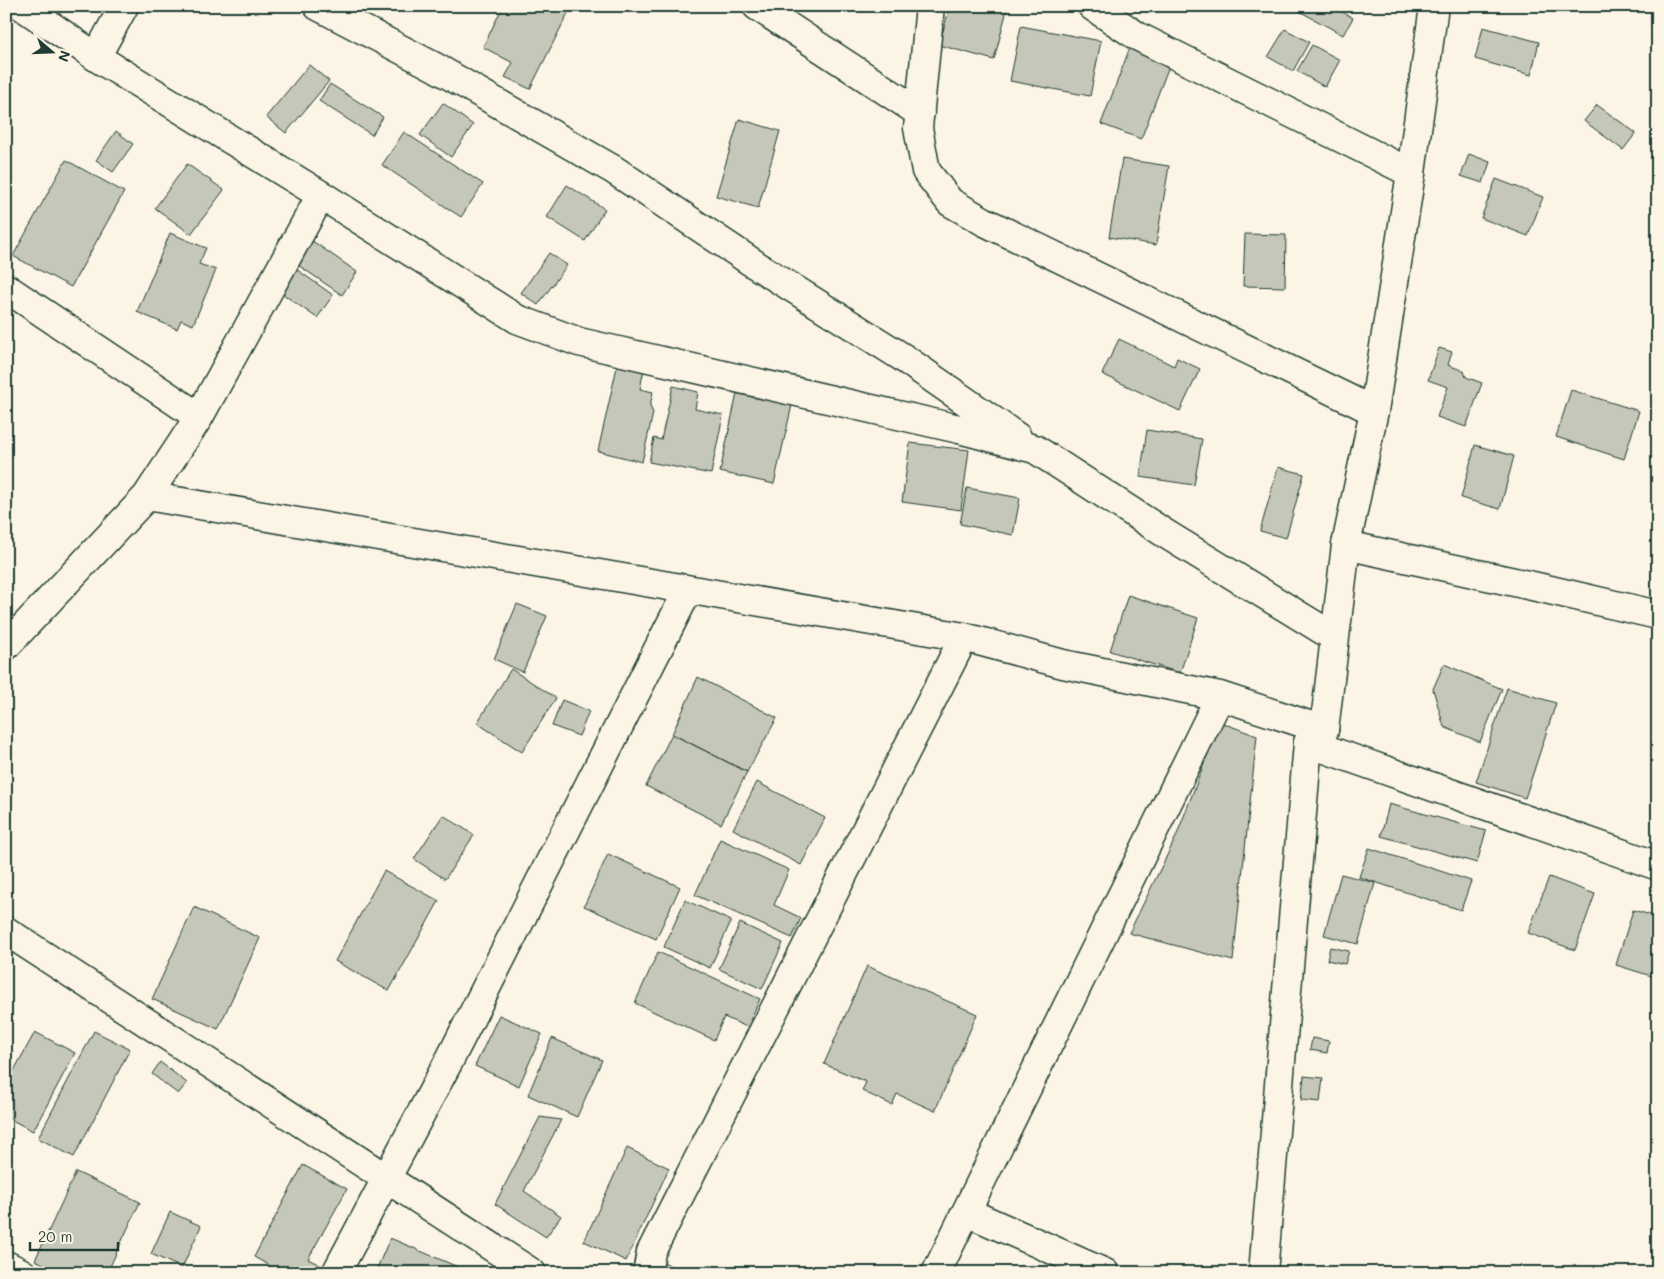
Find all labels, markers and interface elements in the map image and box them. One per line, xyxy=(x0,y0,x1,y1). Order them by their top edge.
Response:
north arrow xyxy=(28,28,78,78)
text: N xyxy=(54,48,75,65)
scale bar xyxy=(30,1219,118,1251)
text: 20 m xyxy=(38,1226,72,1246)

